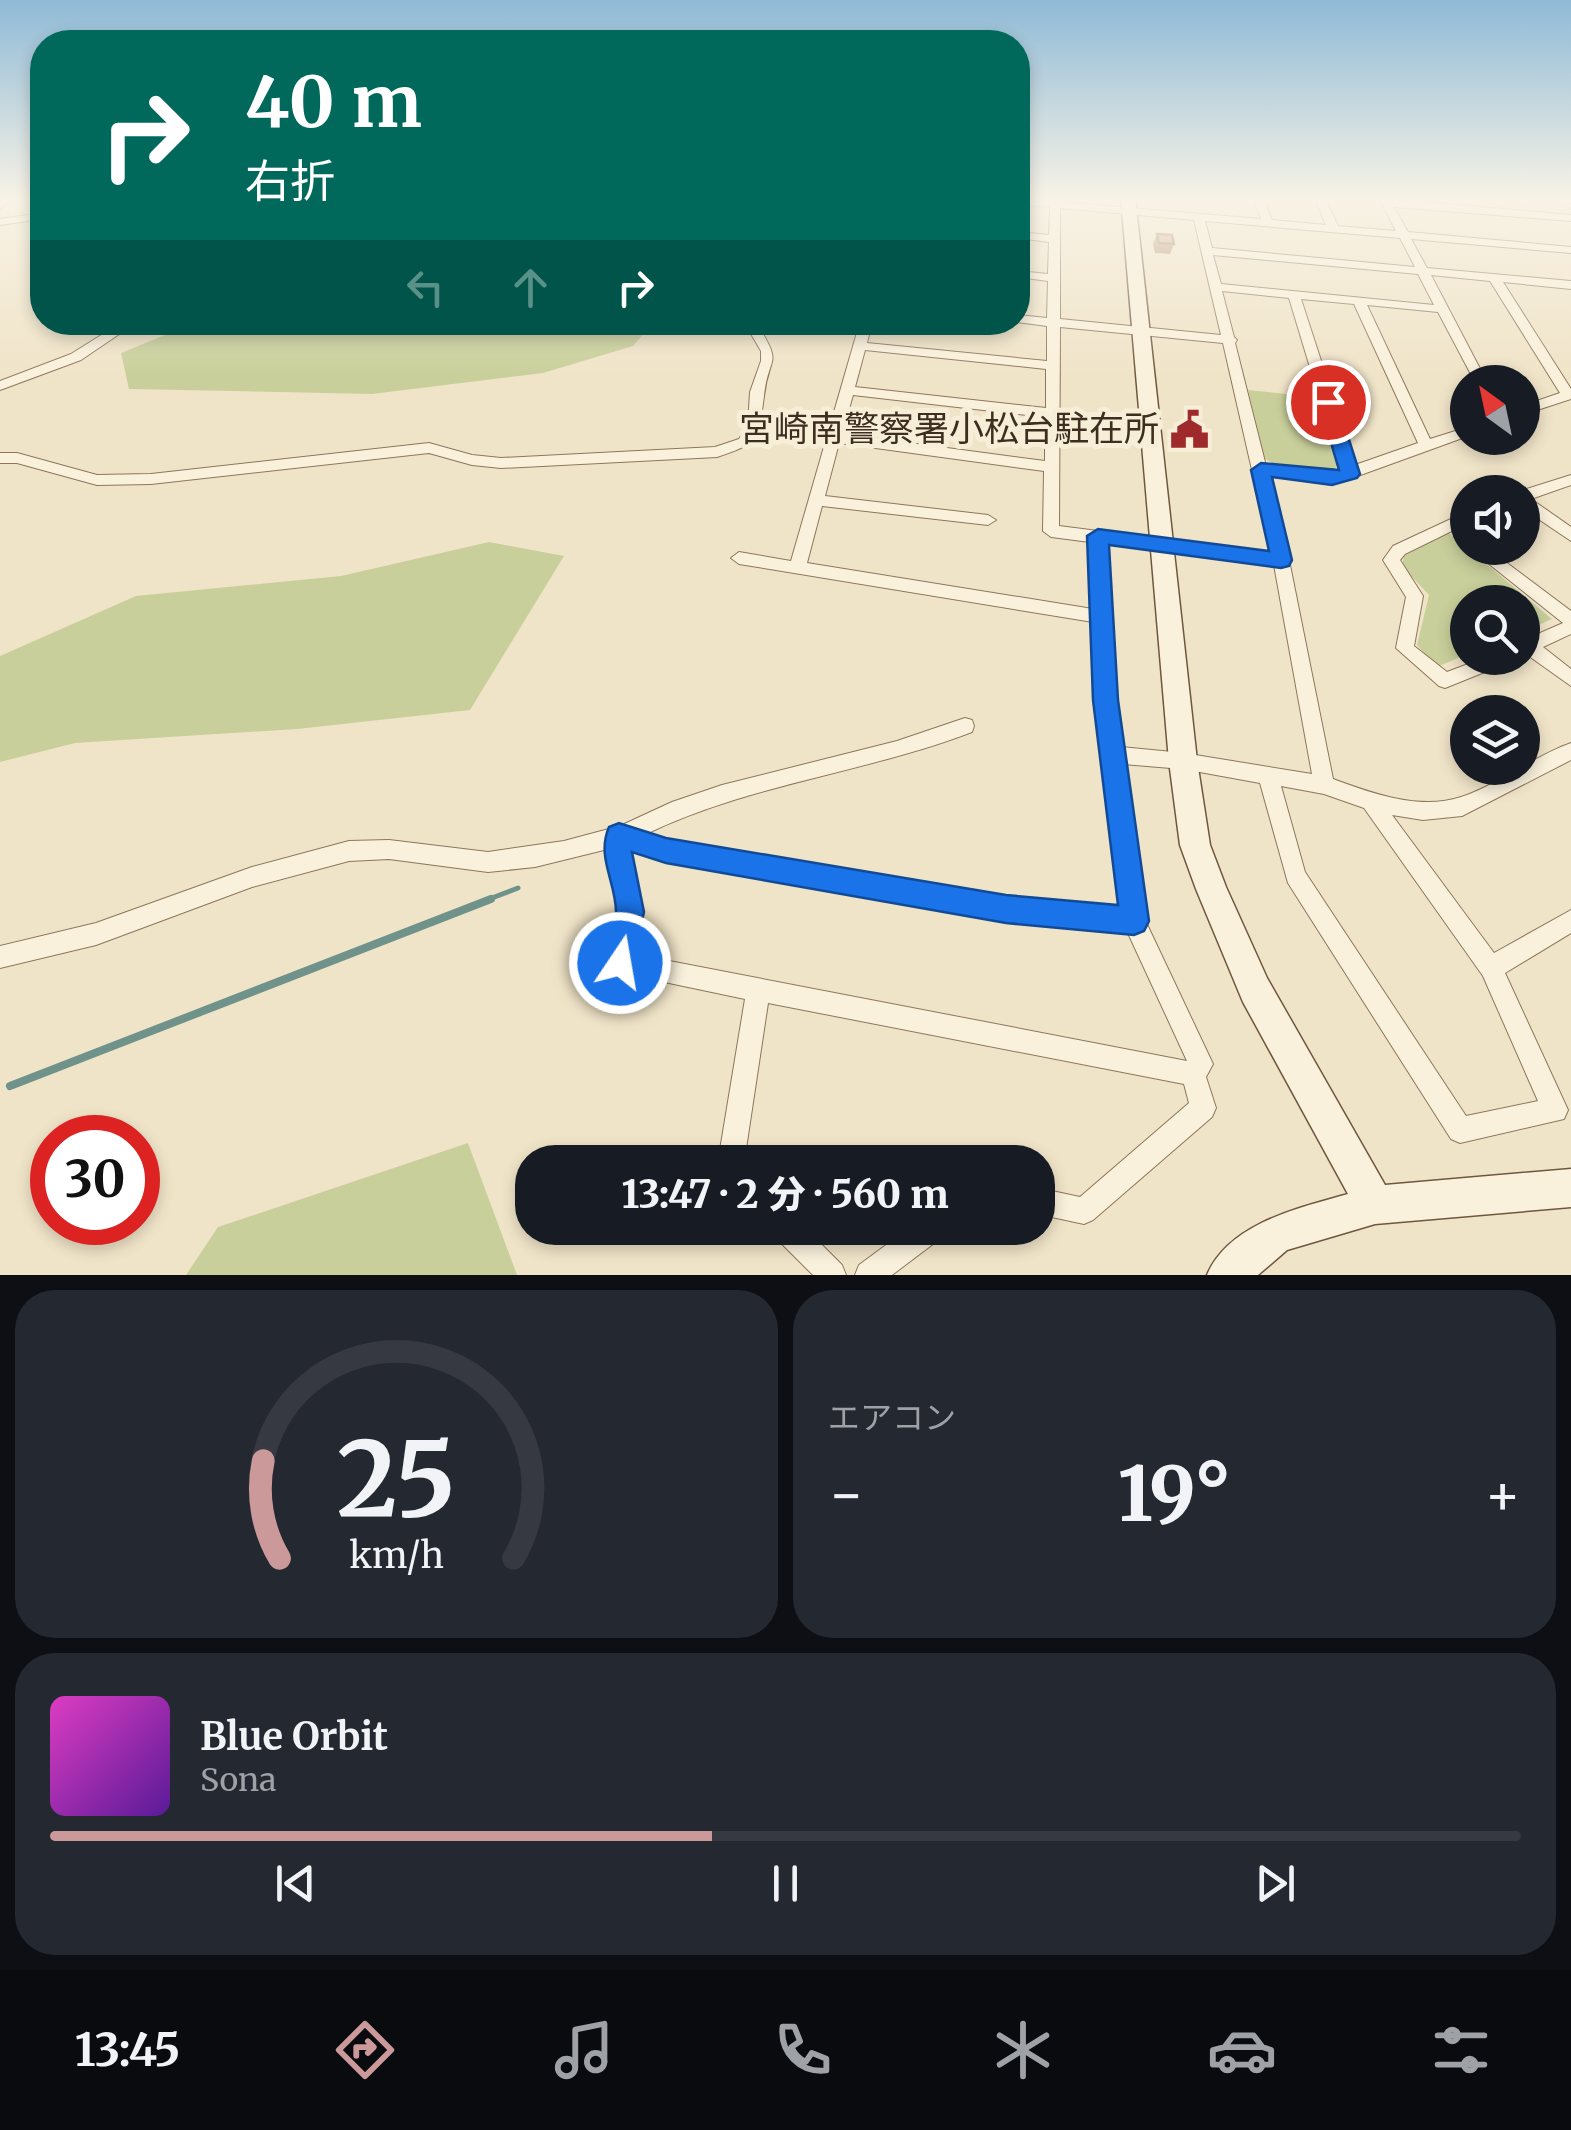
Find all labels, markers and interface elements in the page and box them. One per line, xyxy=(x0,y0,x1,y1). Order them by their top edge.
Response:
text: 40 m xyxy=(245,58,422,146)
icon: right xyxy=(80,70,210,200)
text: 右折 xyxy=(245,153,335,209)
icon: left xyxy=(398,260,453,315)
icon: ahead xyxy=(503,260,558,315)
icon: right xyxy=(608,260,663,315)
pin xyxy=(1286,360,1371,445)
north arrow xyxy=(1450,365,1540,455)
map controls xyxy=(1450,365,1540,785)
icon: arrive xyxy=(1301,375,1356,430)
place label: 宮崎南警察署小松台駐在所 xyxy=(739,407,1159,451)
public building icon: 宮崎南警察署小松台駐在所 xyxy=(1168,408,1210,450)
button: sound xyxy=(1450,475,1540,565)
button: search xyxy=(1450,585,1540,675)
button: layers xyxy=(1450,695,1540,785)
position arrow xyxy=(568,911,672,1015)
speed limit sign: 30 xyxy=(30,1115,160,1245)
text: 13:47 · 2 分 · 560 m xyxy=(621,1171,949,1218)
text: エアコン xyxy=(828,1398,956,1438)
text: 25 xyxy=(337,1414,456,1544)
text: 19° xyxy=(1118,1447,1231,1541)
text: − xyxy=(828,1460,865,1529)
text: + xyxy=(1484,1460,1521,1529)
text: km/h xyxy=(349,1533,444,1578)
text: Blue Orbit xyxy=(200,1713,388,1760)
text: Sona xyxy=(200,1760,276,1800)
icon: previous xyxy=(268,1856,323,1911)
icon: pause xyxy=(758,1856,813,1911)
icon: next xyxy=(1248,1856,1303,1911)
icon: directions xyxy=(330,2015,400,2085)
icon: music xyxy=(549,2015,619,2085)
icon: phone xyxy=(768,2015,838,2085)
icon: climate xyxy=(988,2015,1058,2085)
icon: car xyxy=(1207,2015,1277,2085)
icon: filters xyxy=(1426,2015,1496,2085)
text: 13:45 xyxy=(75,2022,180,2078)

